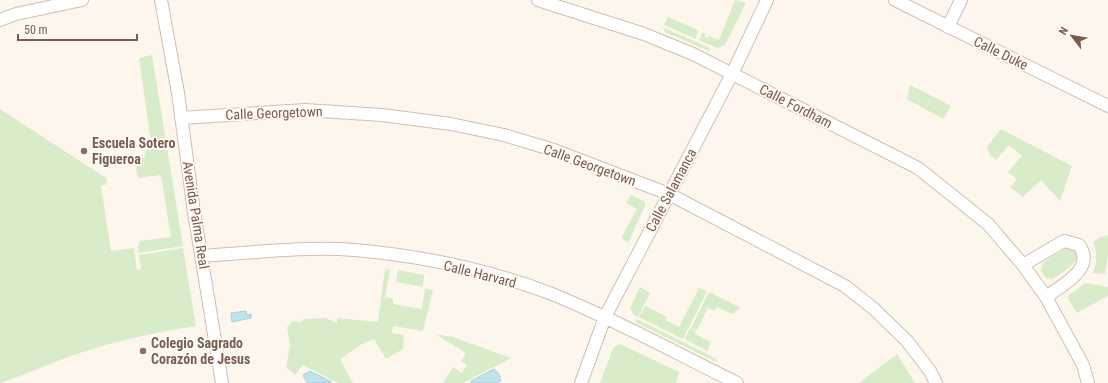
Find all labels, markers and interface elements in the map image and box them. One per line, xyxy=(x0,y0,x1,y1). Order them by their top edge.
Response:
scale bar xyxy=(18,16,137,42)
north arrow xyxy=(1052,16,1092,56)
text: 50 m xyxy=(24,23,48,37)
text: N xyxy=(1057,25,1071,37)
street label: Calle Duke xyxy=(971,33,1031,73)
street label: Calle Fordham xyxy=(757,81,835,131)
street label: Calle Georgetown xyxy=(225,103,323,123)
place label: Escuela Sotero Figueroa xyxy=(92,135,176,167)
street label: Calle Georgetown xyxy=(542,141,638,189)
marker: Escuela Sotero Figueroa xyxy=(79,146,89,156)
street label: Calle Salamanca xyxy=(642,146,700,234)
street label: Avenida Palma Real xyxy=(180,160,212,270)
street label: Calle Harvard xyxy=(442,257,518,291)
place label: Colegio Sagrado Corazón de Jesus xyxy=(151,335,250,367)
marker: Colegio Sagrado Corazón de Jesus xyxy=(138,346,148,356)

